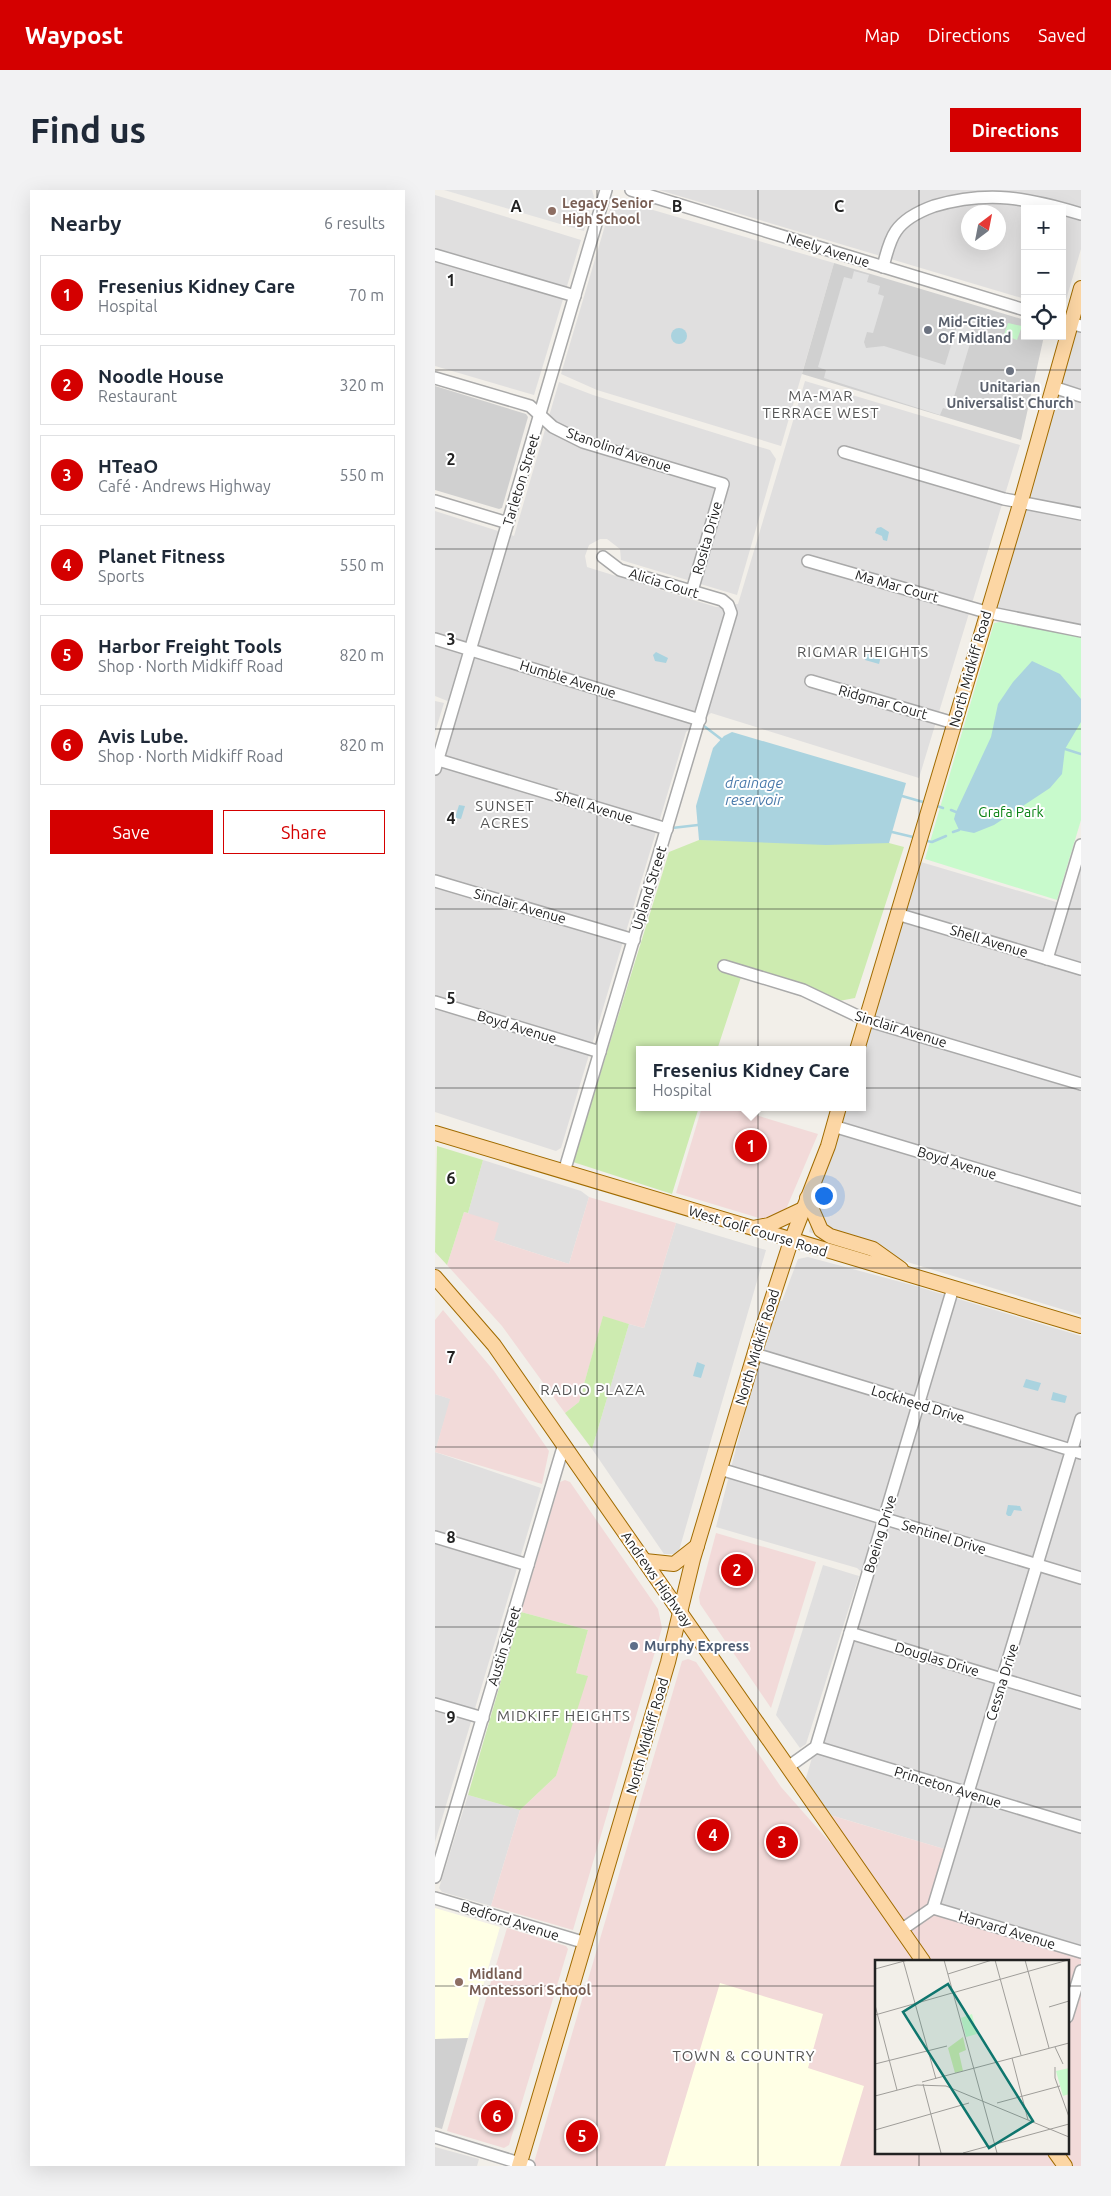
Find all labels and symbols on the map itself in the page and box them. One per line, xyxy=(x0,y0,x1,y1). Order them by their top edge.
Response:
place label: Legacy Senior High School xyxy=(562,195,654,227)
text: A xyxy=(510,197,522,215)
text: B xyxy=(672,197,682,215)
text: C xyxy=(834,197,844,215)
marker: Legacy Senior High School xyxy=(546,205,558,217)
north arrow xyxy=(961,205,1006,250)
street label: Neely Avenue xyxy=(784,230,872,270)
text: 1 xyxy=(446,271,456,289)
place label: Mid-Cities Of Midland xyxy=(938,314,1011,346)
marker: Mid-Cities Of Midland xyxy=(922,324,934,336)
marker: Unitarian Universalist Church xyxy=(1004,365,1016,377)
place label: Unitarian Universalist Church xyxy=(946,379,1074,411)
district label: MA-MAR TERRACE WEST xyxy=(763,387,880,421)
street label: Stanolind Avenue xyxy=(564,425,674,475)
street label: Tarleton Street xyxy=(499,432,543,528)
text: 2 xyxy=(446,450,456,468)
street label: Rosita Drive xyxy=(689,500,725,576)
street label: Alicia Court xyxy=(627,565,701,601)
street label: Ma Mar Court xyxy=(853,566,941,606)
street label: North Midkiff Road xyxy=(946,609,994,729)
text: 3 xyxy=(446,630,456,648)
district label: RIGMAR HEIGHTS xyxy=(797,643,929,660)
street label: Humble Avenue xyxy=(518,657,618,701)
street label: Ridgmar Court xyxy=(837,682,930,722)
water label: drainage reservoir xyxy=(725,774,784,808)
street label: Shell Avenue xyxy=(553,788,635,826)
district label: SUNSET ACRES xyxy=(475,797,535,831)
park label: Grafa Park xyxy=(978,804,1044,820)
text: 4 xyxy=(446,809,456,827)
street label: Upland Street xyxy=(629,844,670,932)
street label: Sinclair Avenue xyxy=(472,885,568,927)
street label: Shell Avenue xyxy=(948,922,1030,960)
text: 5 xyxy=(446,989,456,1007)
street label: Boyd Avenue xyxy=(475,1007,559,1047)
street label: Sinclair Avenue xyxy=(853,1007,949,1051)
pin: 1 xyxy=(735,1127,767,1165)
street label: Boyd Avenue xyxy=(915,1143,999,1183)
text: 6 xyxy=(446,1169,456,1187)
your location xyxy=(811,1183,837,1209)
street label: West Golf Course Road xyxy=(687,1202,829,1260)
street label: North Midkiff Road xyxy=(732,1287,782,1407)
text: 7 xyxy=(446,1348,456,1366)
district label: RADIO PLAZA xyxy=(540,1381,646,1398)
street label: Lockheed Drive xyxy=(869,1382,967,1426)
street label: Boeing Drive xyxy=(861,1493,899,1575)
street label: Sentinel Drive xyxy=(900,1517,988,1557)
text: 8 xyxy=(446,1528,456,1546)
street label: Andrews Highway xyxy=(618,1528,696,1630)
pin: 2 xyxy=(721,1551,753,1589)
street label: Austin Street xyxy=(484,1604,524,1688)
place label: Murphy Express xyxy=(644,1638,749,1654)
street label: Douglas Drive xyxy=(893,1639,981,1679)
marker: Murphy Express xyxy=(628,1640,640,1652)
street label: Cessna Drive xyxy=(983,1641,1021,1723)
street label: North Midkiff Road xyxy=(623,1676,671,1796)
district label: MIDKIFF HEIGHTS xyxy=(497,1707,631,1724)
text: 9 xyxy=(446,1708,456,1726)
street label: Princeton Avenue xyxy=(892,1763,1004,1811)
pin: 4 xyxy=(697,1816,729,1854)
pin: 3 xyxy=(766,1823,798,1861)
street label: Bedford Avenue xyxy=(459,1898,561,1944)
street label: Harvard Avenue xyxy=(957,1908,1057,1952)
inset map xyxy=(875,1960,1069,2154)
place label: Midland Montessori School xyxy=(469,1966,591,1998)
marker: Midland Montessori School xyxy=(453,1976,465,1988)
district label: TOWN & COUNTRY xyxy=(673,2047,815,2064)
pin: 6 xyxy=(481,2097,513,2135)
pin: 5 xyxy=(566,2117,598,2155)

